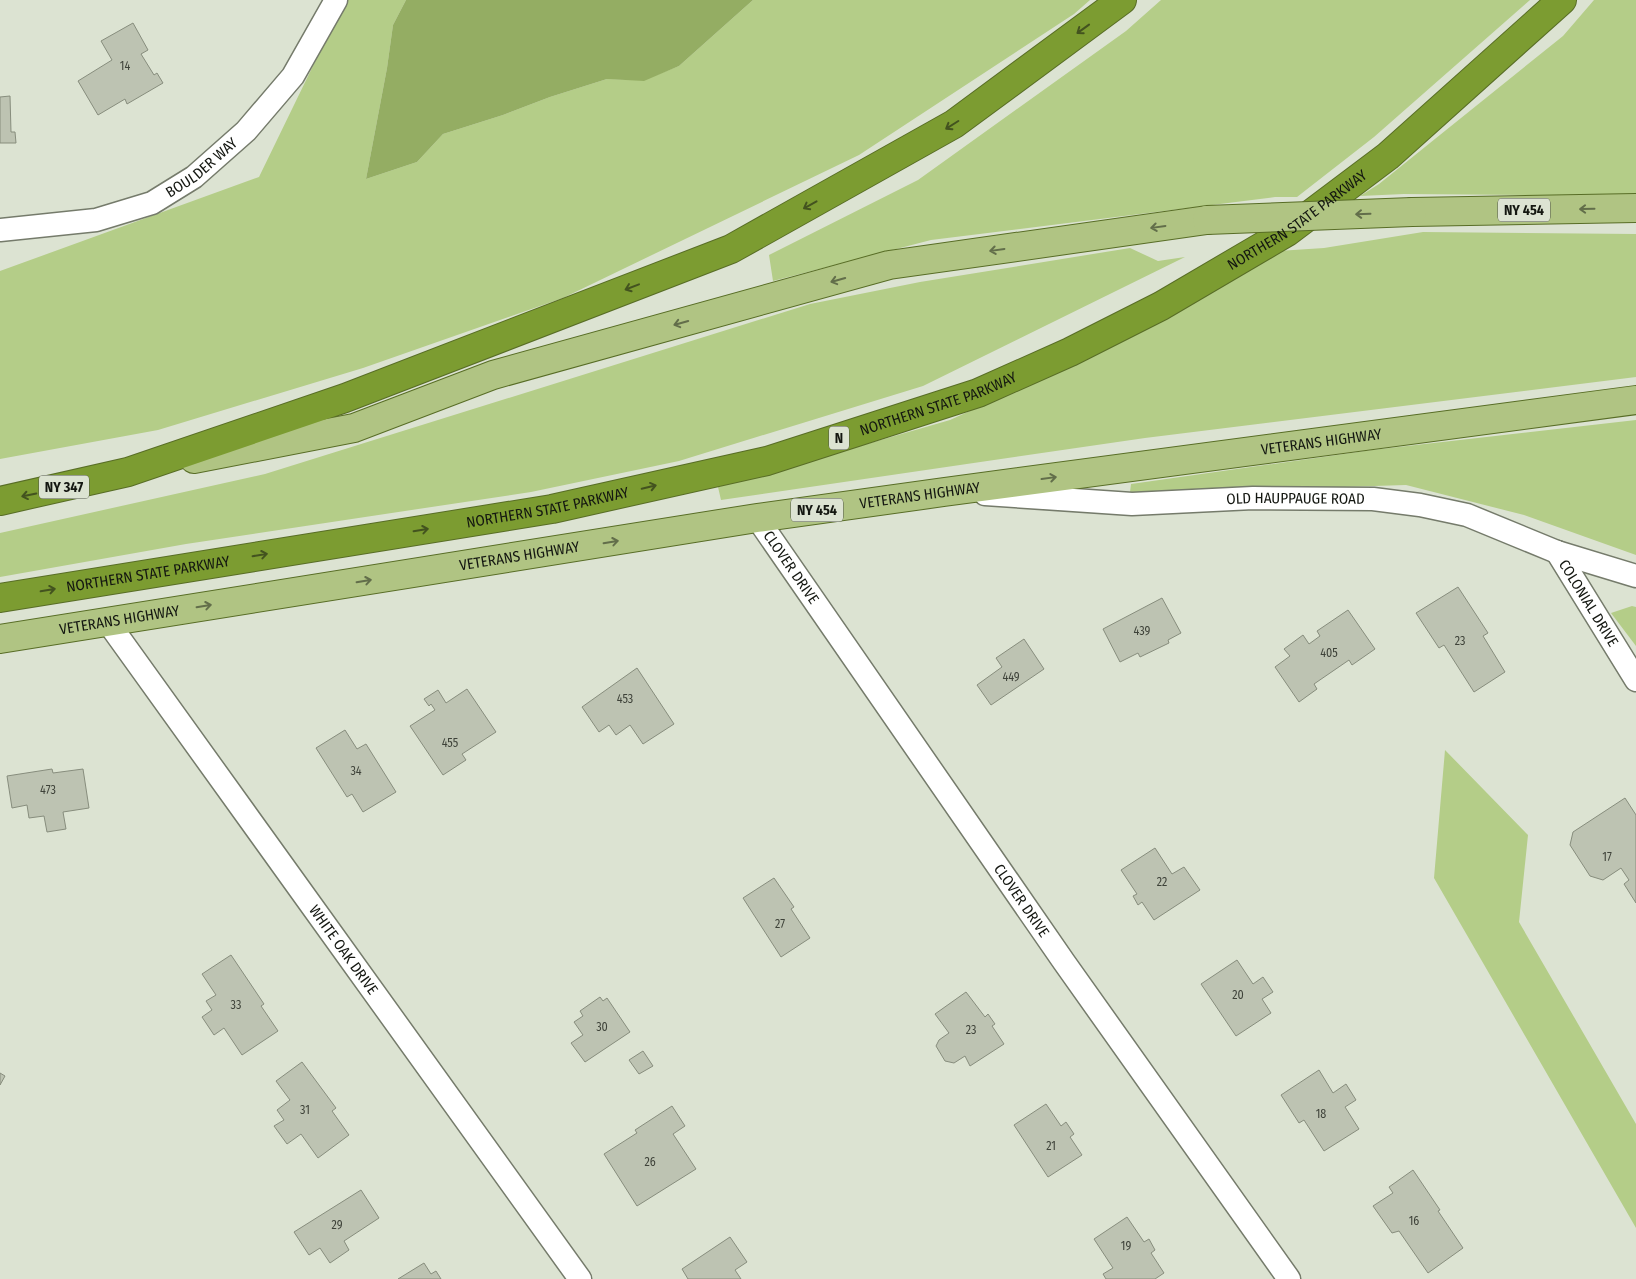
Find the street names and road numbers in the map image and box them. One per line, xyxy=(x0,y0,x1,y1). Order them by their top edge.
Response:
street label: BOULDER WAY xyxy=(162,134,241,201)
street label: NORTHERN STATE PARKWAY xyxy=(1224,166,1371,274)
road number: NY 454 xyxy=(1498,198,1550,222)
street label: NORTHERN STATE PARKWAY xyxy=(857,368,1020,440)
street label: VETERANS HIGHWAY xyxy=(1260,425,1383,459)
road number: N xyxy=(829,426,849,449)
road number: NY 347 xyxy=(39,476,89,498)
street label: VETERANS HIGHWAY xyxy=(858,478,982,513)
street label: NORTHERN STATE PARKWAY xyxy=(465,483,631,532)
street label: OLD HAUPPAUGE ROAD xyxy=(1226,489,1365,508)
road number: NY 454 xyxy=(791,498,843,522)
street label: CLOVER DRIVE xyxy=(760,527,823,607)
street label: VETERANS HIGHWAY xyxy=(458,537,581,574)
street label: NORTHERN STATE PARKWAY xyxy=(65,552,232,596)
street label: COLONIAL DRIVE xyxy=(1555,556,1622,650)
street label: VETERANS HIGHWAY xyxy=(58,601,181,638)
street label: CLOVER DRIVE xyxy=(990,860,1053,941)
street label: WHITE OAK DRIVE xyxy=(305,902,382,998)

